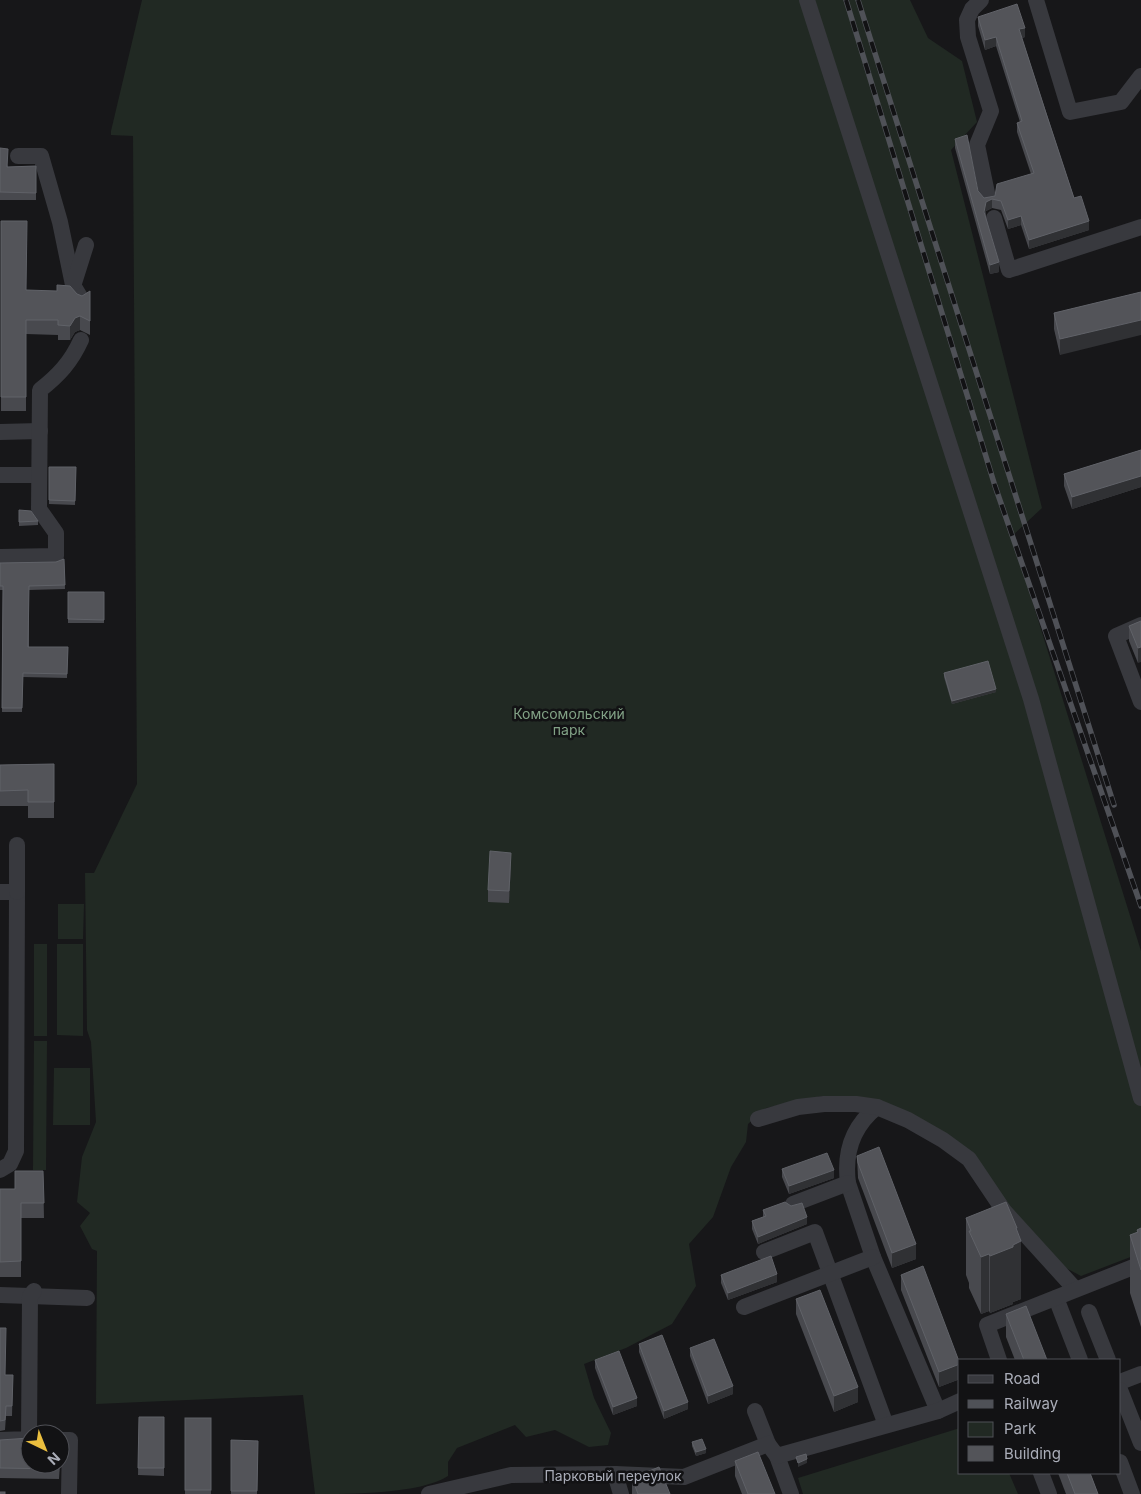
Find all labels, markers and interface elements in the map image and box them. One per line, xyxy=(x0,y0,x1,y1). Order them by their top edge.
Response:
park label: Комсомольский парк xyxy=(513,705,625,738)
legend xyxy=(958,1359,1121,1474)
text: Road xyxy=(1004,1369,1040,1388)
text: Railway xyxy=(1004,1394,1059,1413)
text: Park xyxy=(1004,1419,1037,1438)
north arrow xyxy=(20,1424,70,1474)
text: Building xyxy=(1004,1444,1061,1463)
text: N xyxy=(45,1449,64,1469)
street label: Парковый переулок xyxy=(544,1467,682,1484)

